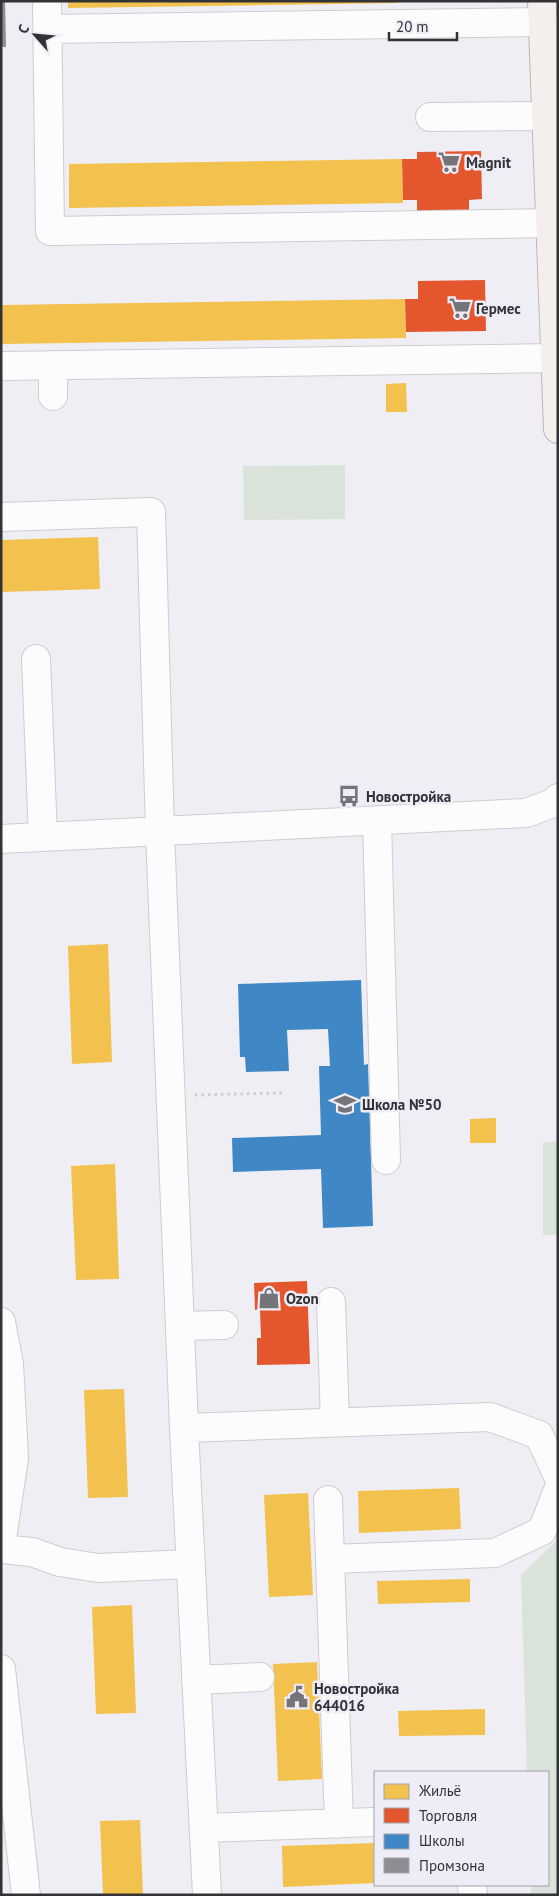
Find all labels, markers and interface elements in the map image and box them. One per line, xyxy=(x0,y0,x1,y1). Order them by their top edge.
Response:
north arrow xyxy=(10,10,60,60)
scale bar xyxy=(389,10,456,42)
text: 20 m xyxy=(396,17,429,36)
text: С xyxy=(14,21,33,37)
supermarket icon: Magnit xyxy=(436,149,462,175)
place label: Magnit xyxy=(466,153,512,172)
supermarket icon: Гермес xyxy=(447,295,473,321)
place label: Гермес xyxy=(476,299,521,318)
bus stop icon: Новостройка xyxy=(336,783,362,809)
place label: Новостройка xyxy=(366,787,451,806)
school or university icon: Школа №50 xyxy=(332,1091,358,1117)
place label: Школа №50 xyxy=(362,1095,442,1114)
shop icon: Ozon xyxy=(256,1285,282,1311)
place label: Ozon xyxy=(286,1289,319,1308)
place label: Новостройка 644016 xyxy=(314,1679,399,1715)
public building icon: Новостройка 644016 xyxy=(284,1684,310,1710)
legend xyxy=(374,1771,549,1886)
text: Жильё xyxy=(418,1781,461,1800)
text: Торговля xyxy=(419,1806,477,1825)
text: Школы xyxy=(419,1831,465,1850)
text: Промзона xyxy=(419,1856,485,1875)

